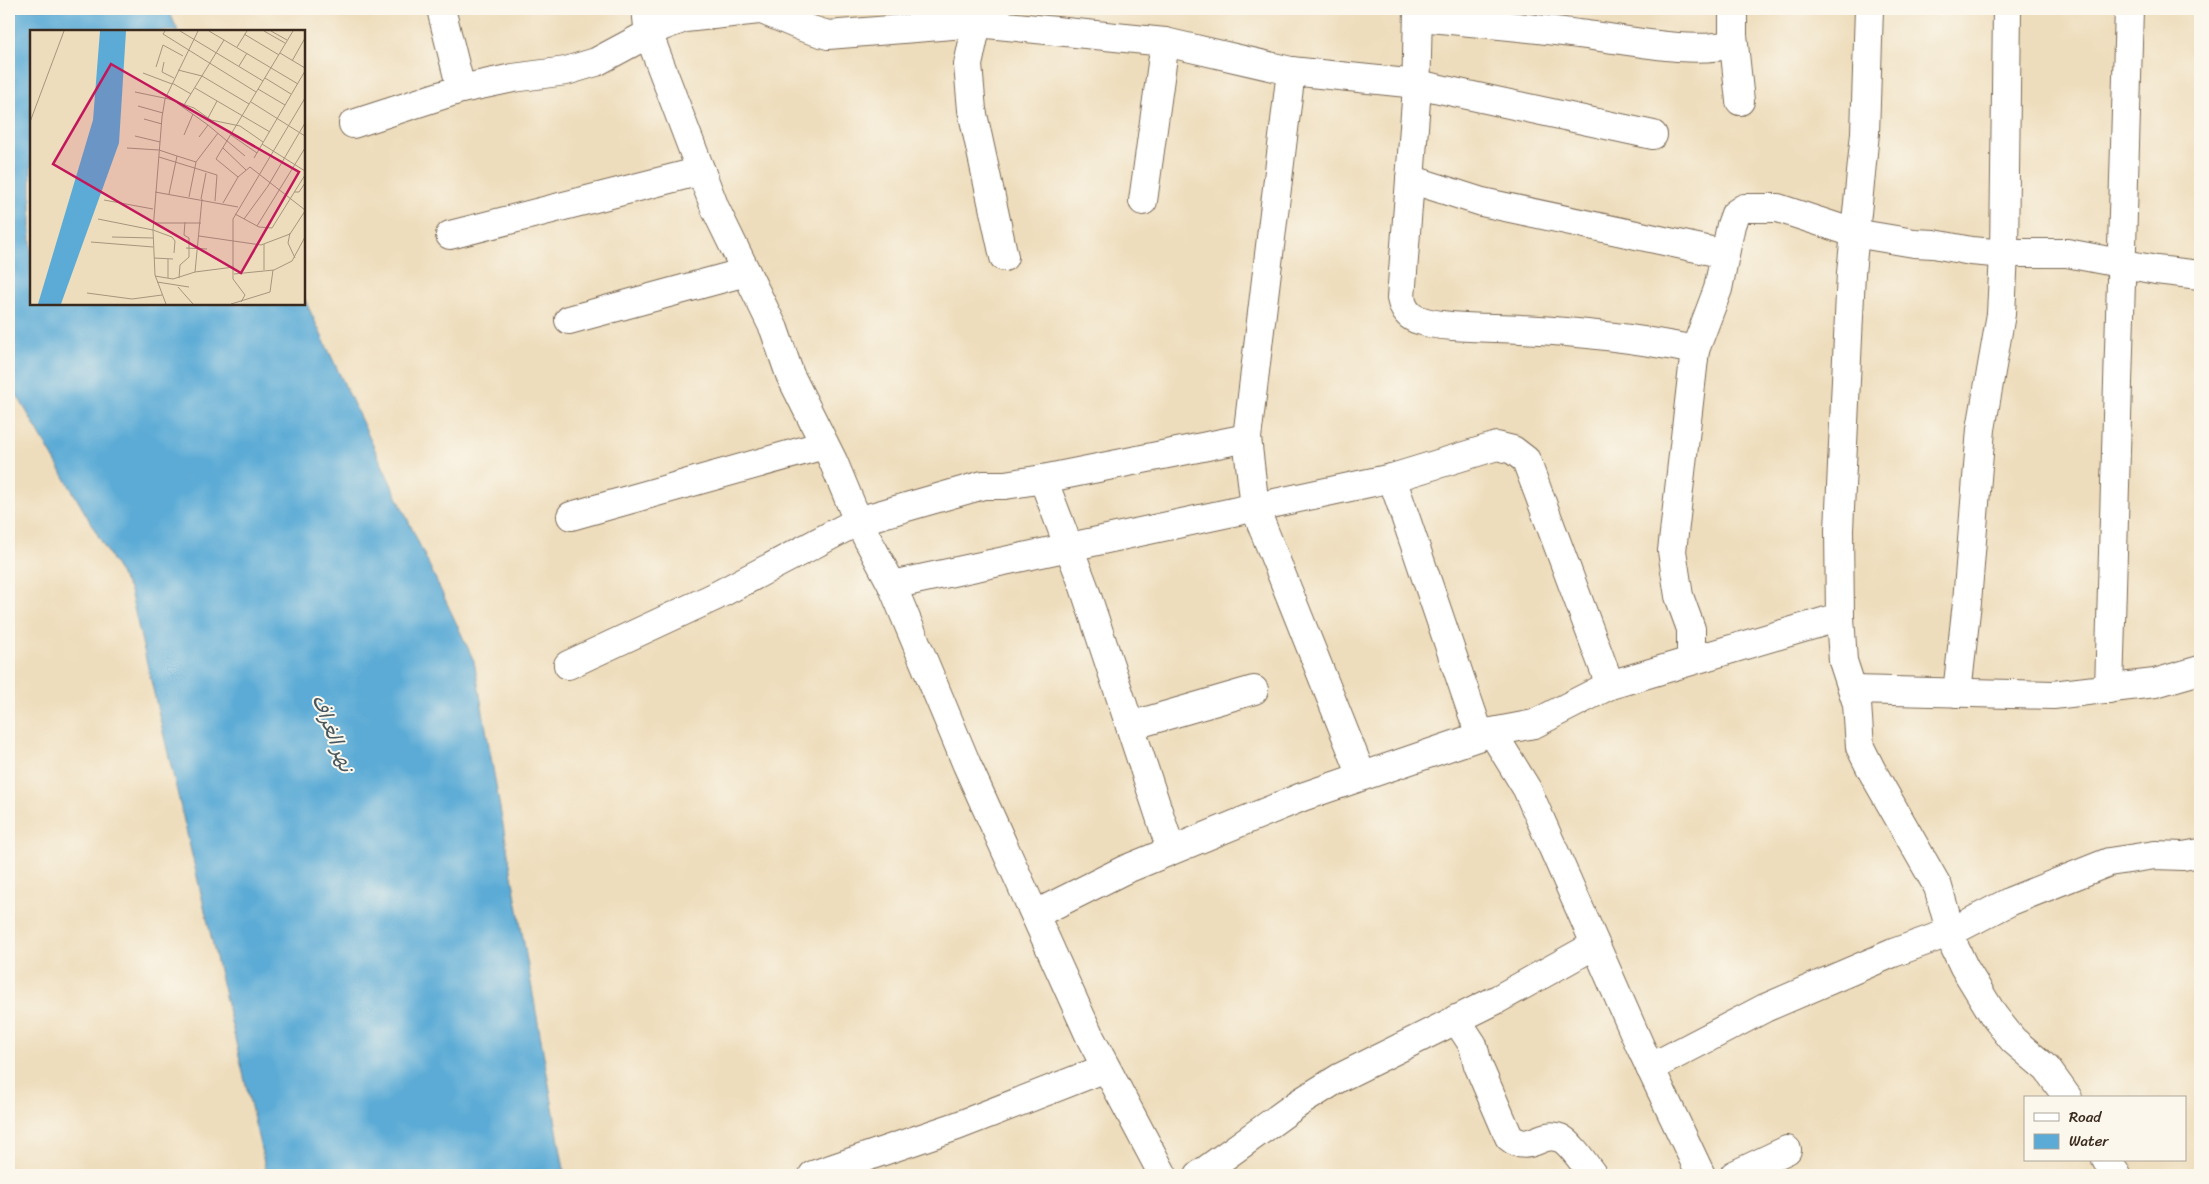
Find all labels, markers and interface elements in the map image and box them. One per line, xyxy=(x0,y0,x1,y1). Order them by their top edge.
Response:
inset map xyxy=(30,30,305,305)
water label: نهر الغراف xyxy=(302,689,364,780)
legend xyxy=(2024,1096,2186,1162)
text: Road xyxy=(2069,1104,2102,1130)
text: Water xyxy=(2069,1128,2109,1154)

